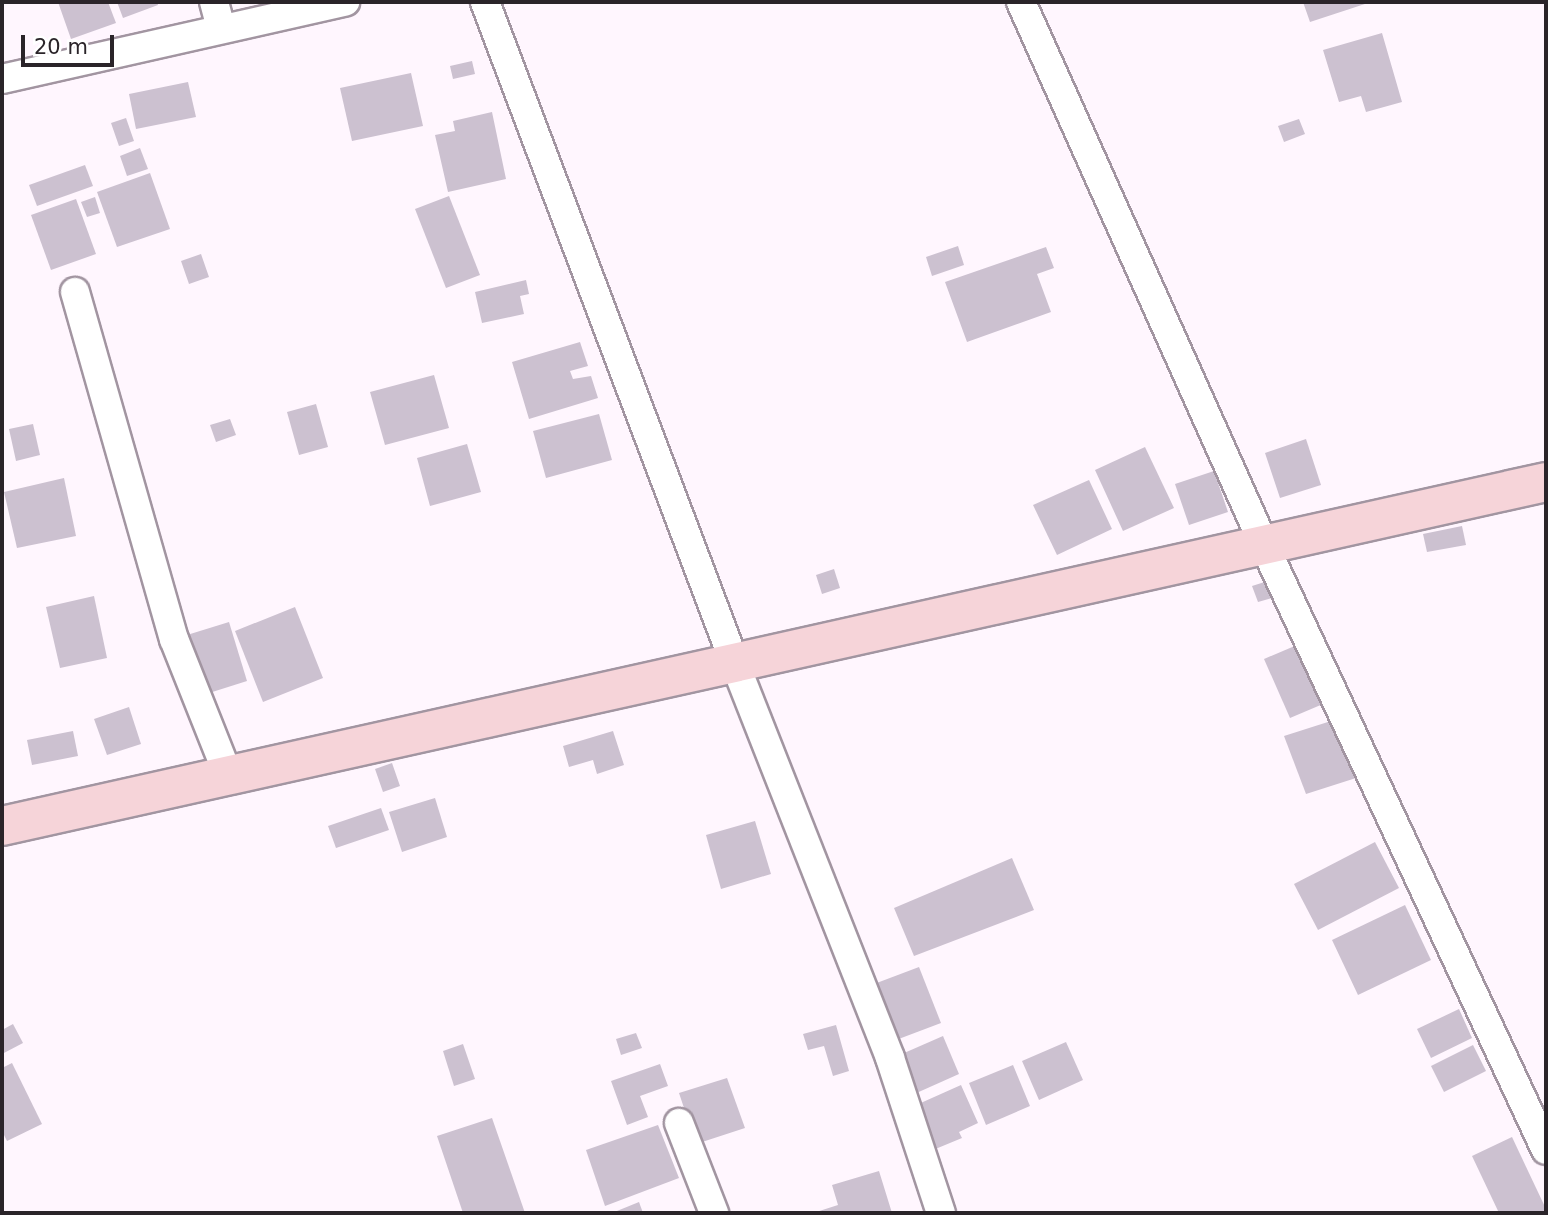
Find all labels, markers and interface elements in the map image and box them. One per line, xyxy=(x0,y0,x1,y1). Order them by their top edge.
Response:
scale bar xyxy=(24,21,117,65)
text: 20 m xyxy=(34,35,88,59)

